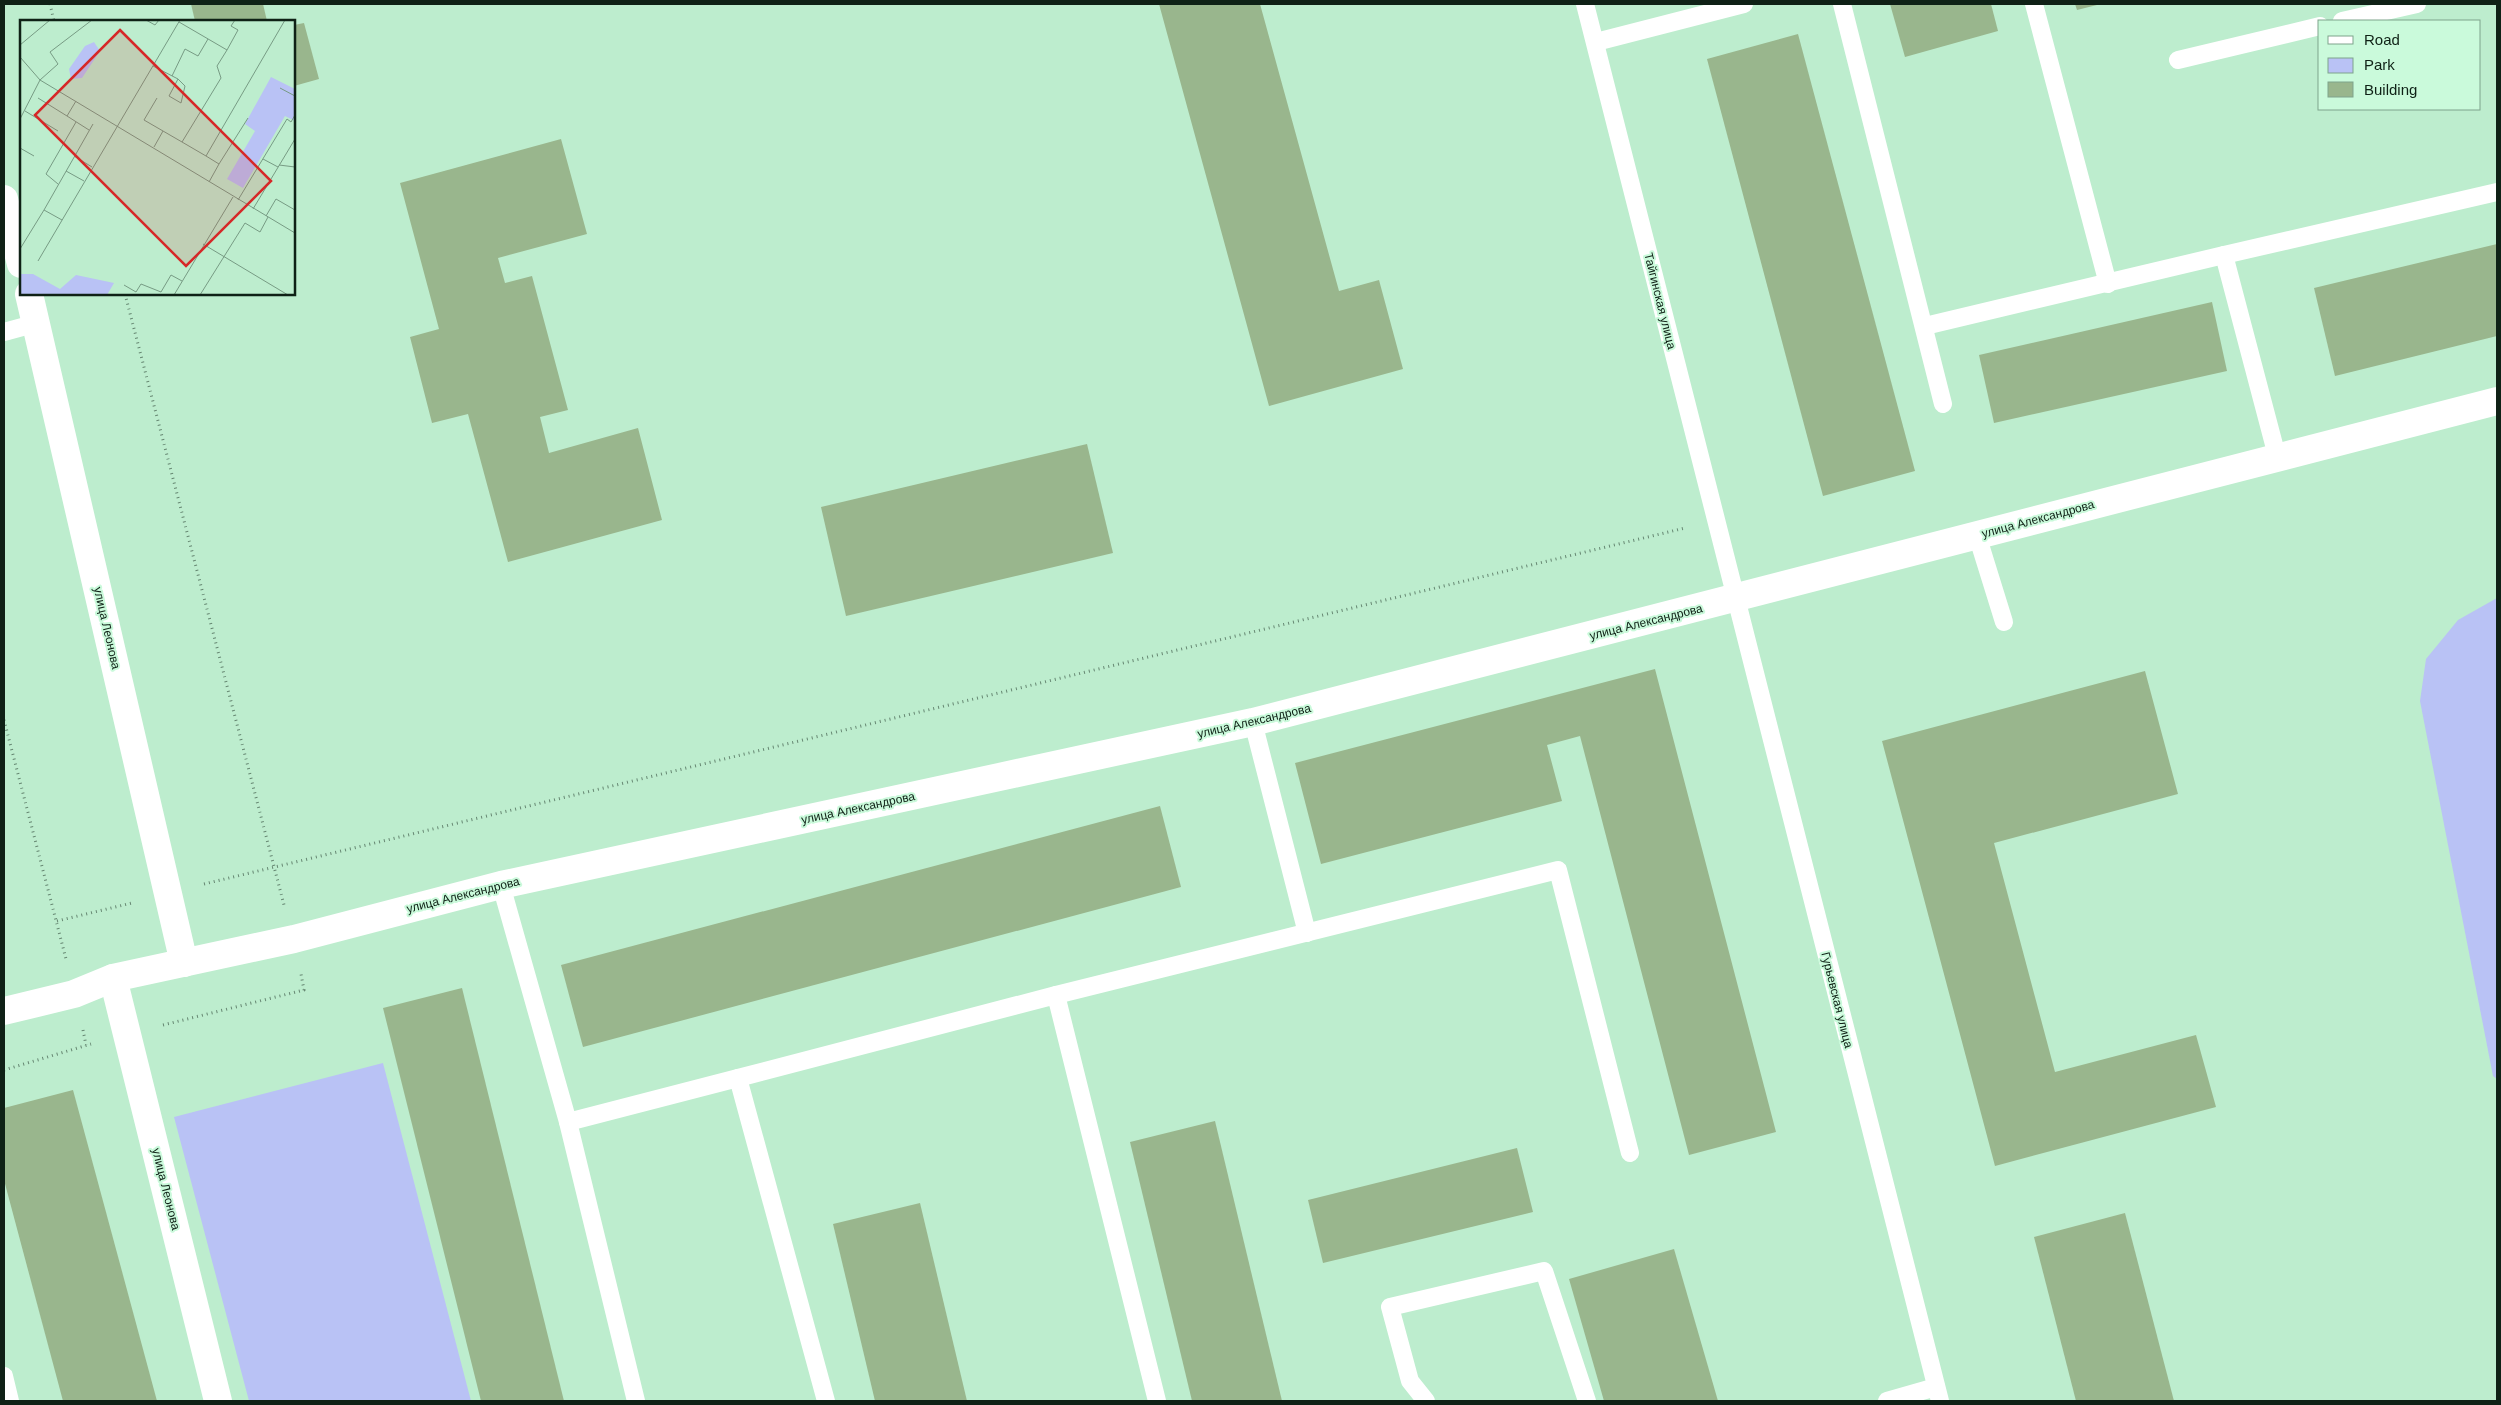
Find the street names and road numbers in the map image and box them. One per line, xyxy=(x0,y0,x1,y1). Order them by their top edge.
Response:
street label: Тайгинская улица xyxy=(1641,251,1679,351)
street label: улица Александрова xyxy=(1980,497,2096,541)
street label: улица Леонова xyxy=(91,586,123,671)
street label: улица Александрова xyxy=(1588,601,1704,643)
street label: улица Александрова xyxy=(1196,701,1312,741)
street label: улица Александрова xyxy=(800,789,916,827)
street label: улица Александрова xyxy=(405,874,521,916)
street label: Гурьевская улица xyxy=(1818,951,1856,1050)
street label: улица Леонова xyxy=(149,1147,183,1232)

